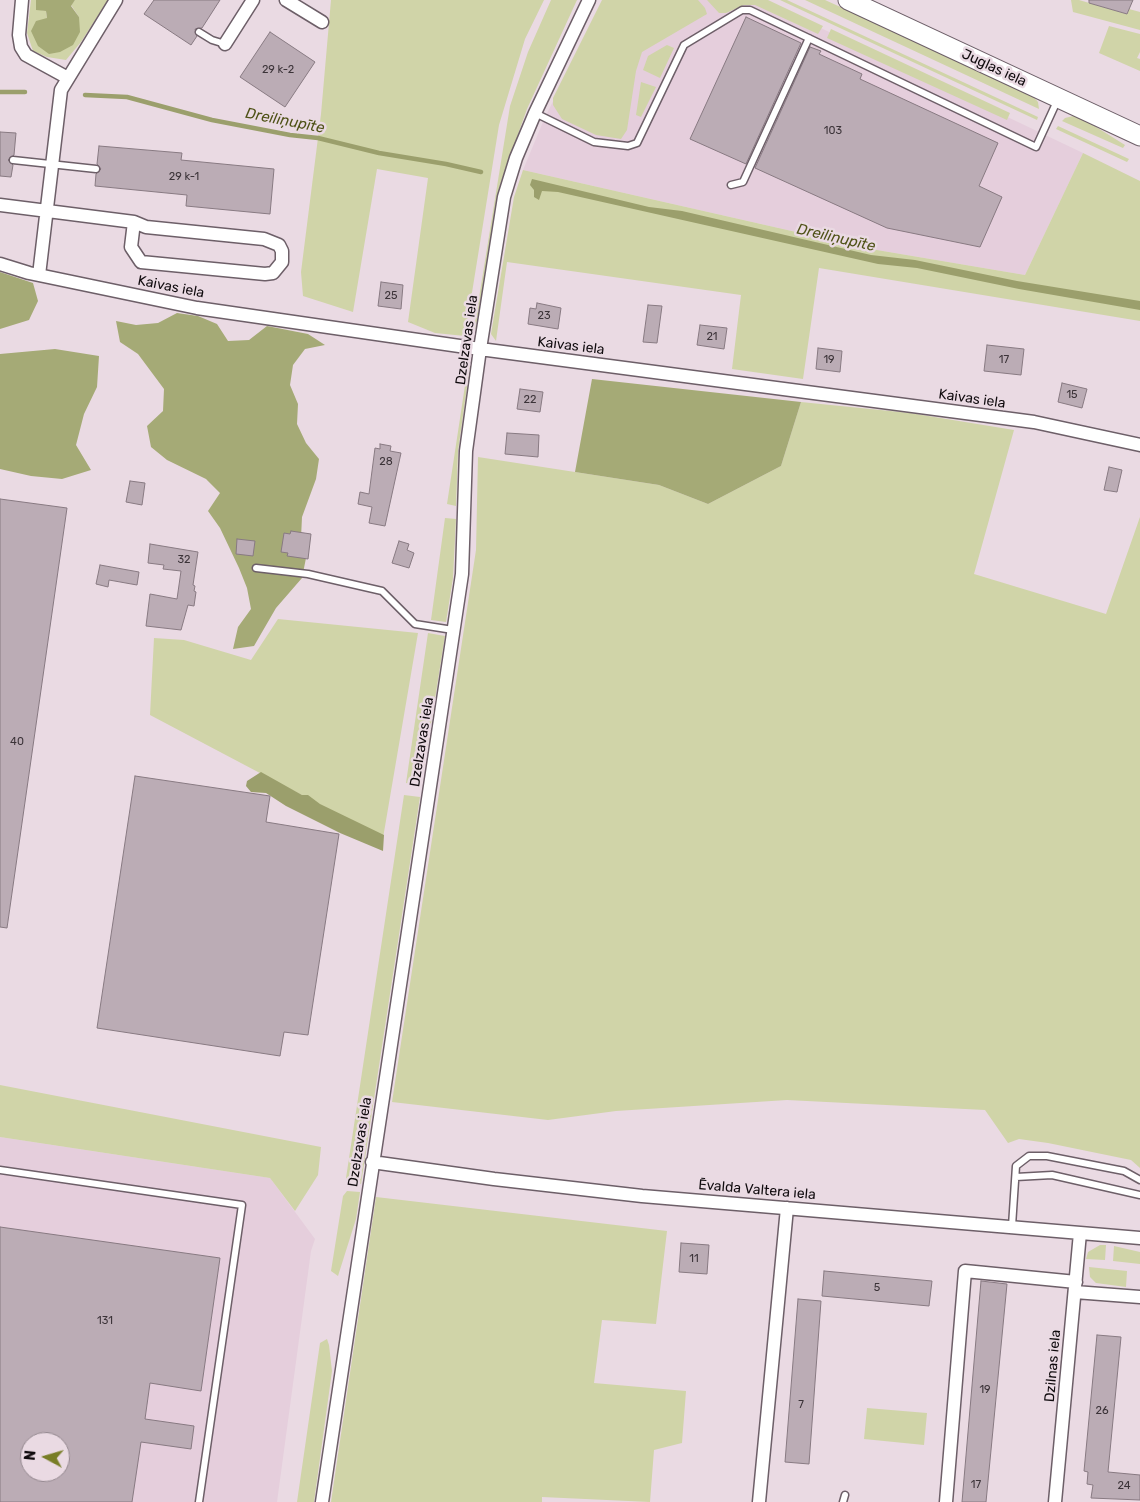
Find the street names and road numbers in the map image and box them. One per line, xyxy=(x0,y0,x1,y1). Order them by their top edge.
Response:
street label: Juglas iela xyxy=(959,46,1029,90)
street label: Kaivas iela xyxy=(136,272,206,302)
street label: Dzelzavas iela xyxy=(452,294,482,386)
street label: Kaivas iela xyxy=(536,334,606,358)
street label: Kaivas iela xyxy=(937,386,1007,412)
street label: Dzelzavas iela xyxy=(407,696,437,788)
street label: Dzelzavas iela xyxy=(345,1096,375,1188)
street label: Ēvalda Valtera iela xyxy=(698,1176,816,1204)
street label: Dzilnas iela xyxy=(1041,1329,1065,1403)

